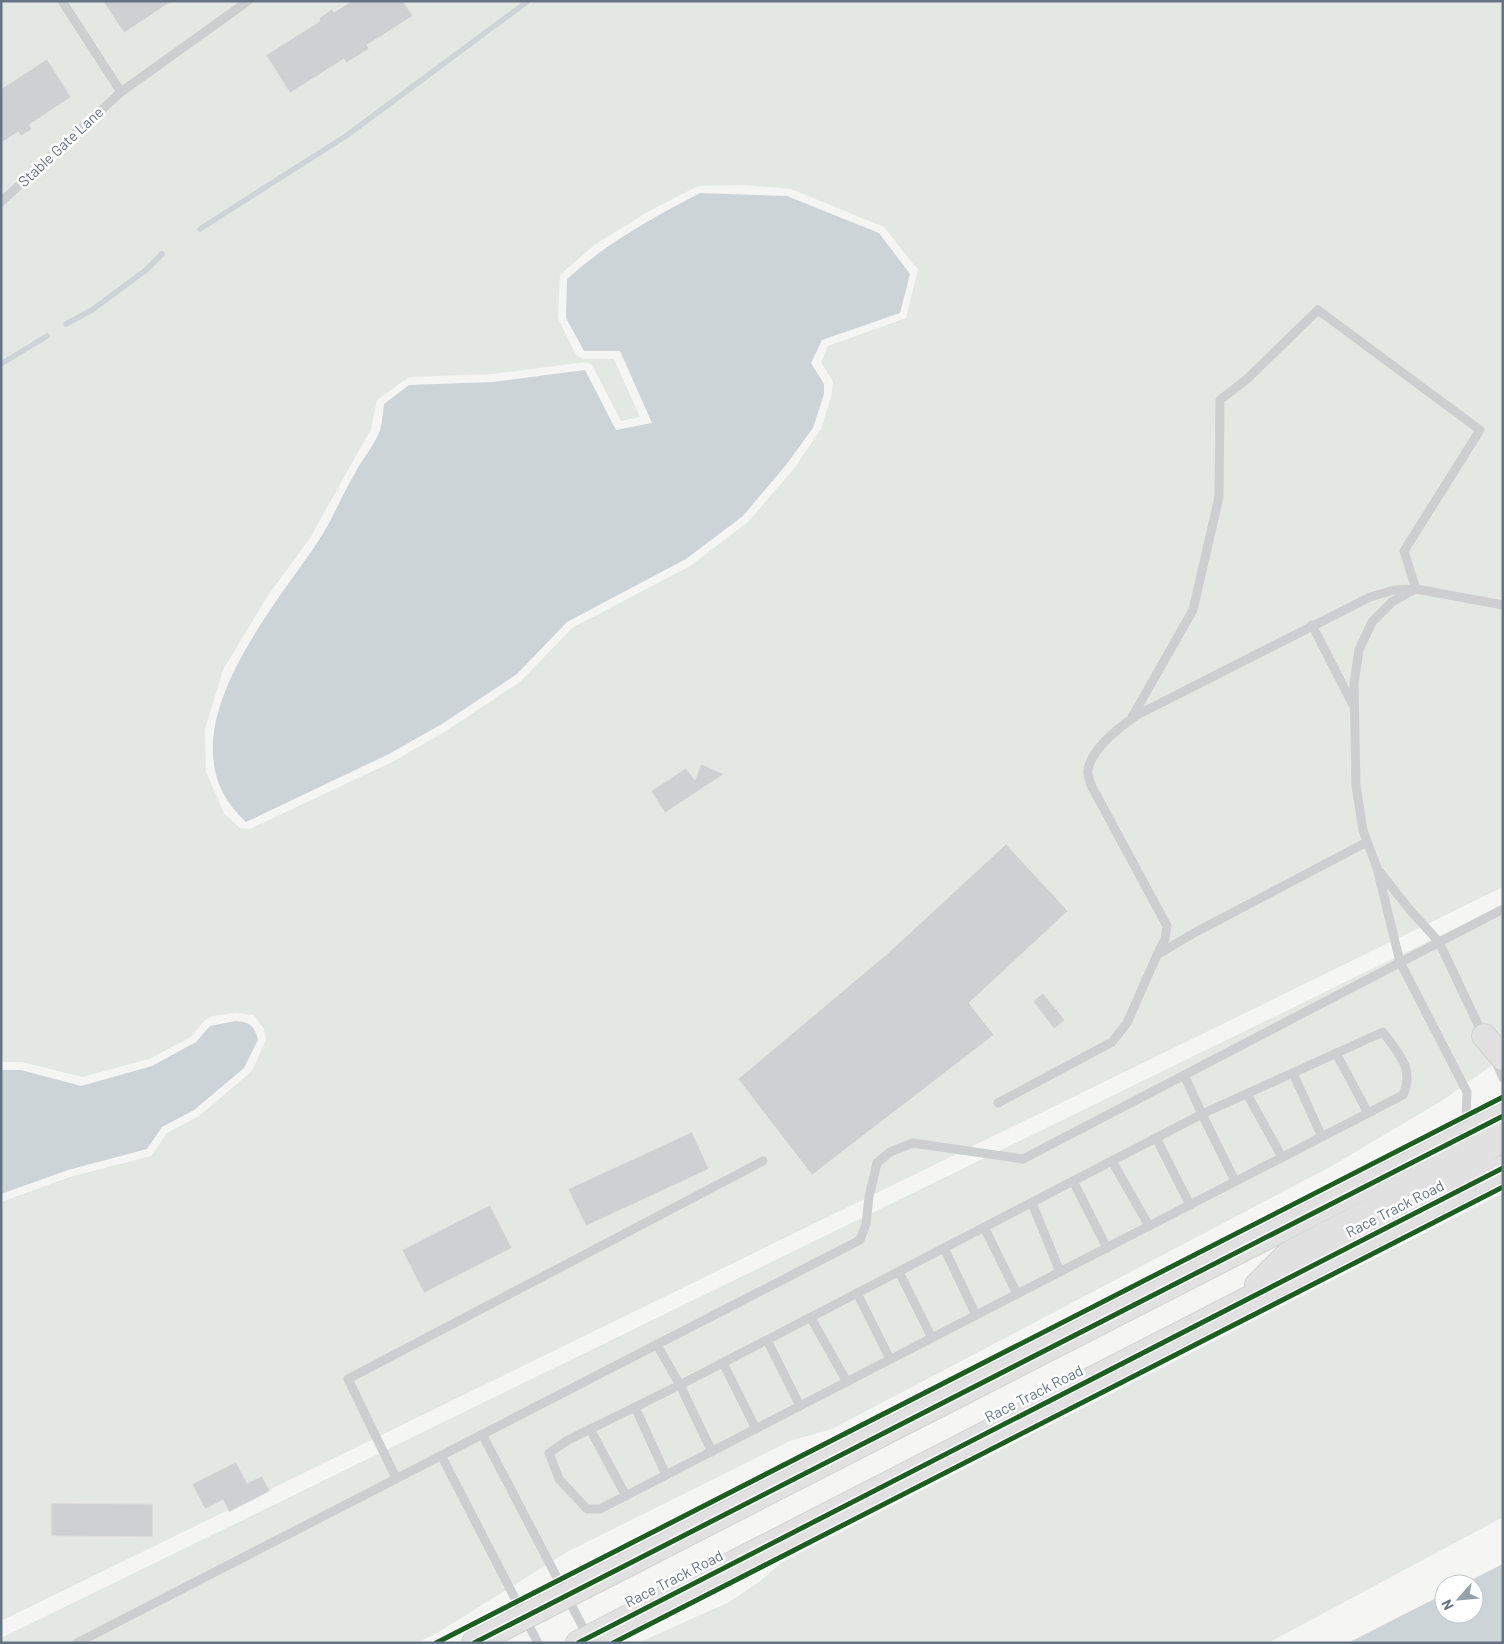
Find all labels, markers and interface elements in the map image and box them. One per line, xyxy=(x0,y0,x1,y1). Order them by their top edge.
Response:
street label: Stable Gate Lane xyxy=(14,102,107,190)
street label: Race Track Road xyxy=(1342,1176,1447,1241)
street label: Race Track Road xyxy=(981,1361,1086,1426)
street label: Race Track Road xyxy=(621,1546,726,1611)
north arrow xyxy=(1434,1574,1484,1624)
text: N xyxy=(1437,1597,1457,1613)

